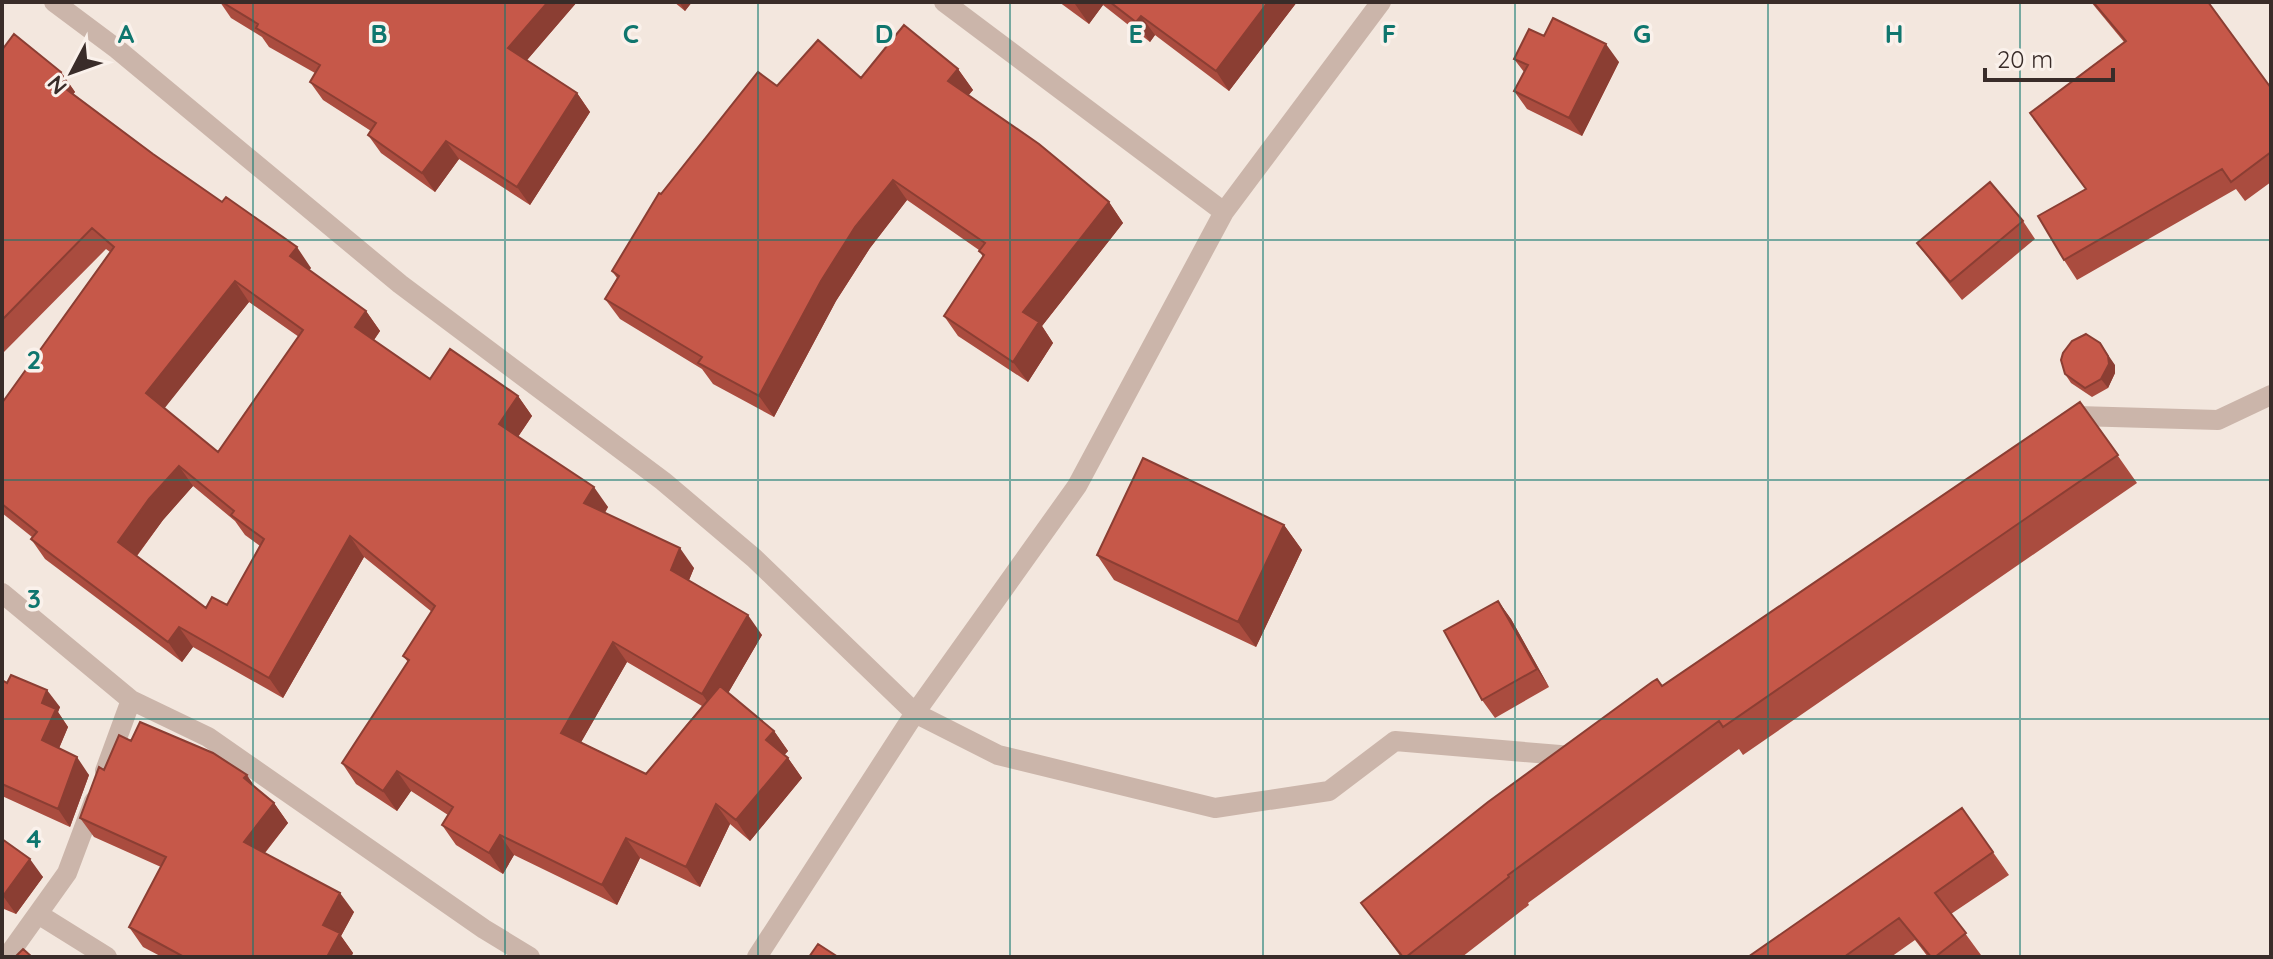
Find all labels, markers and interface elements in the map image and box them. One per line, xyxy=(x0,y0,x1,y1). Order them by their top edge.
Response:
text: A xyxy=(118,17,135,50)
text: B xyxy=(370,17,388,50)
text: C xyxy=(623,17,639,50)
text: D xyxy=(875,17,893,50)
text: E xyxy=(1129,17,1143,50)
text: F xyxy=(1382,17,1396,50)
text: G xyxy=(1633,17,1651,50)
text: H xyxy=(1885,17,1903,50)
north arrow xyxy=(32,32,112,112)
scale bar xyxy=(1985,32,2113,82)
text: 20 m xyxy=(1997,44,2053,74)
text: N xyxy=(41,70,73,100)
text: 2 xyxy=(27,343,41,376)
text: 3 xyxy=(27,582,41,615)
text: 4 xyxy=(26,822,42,855)

